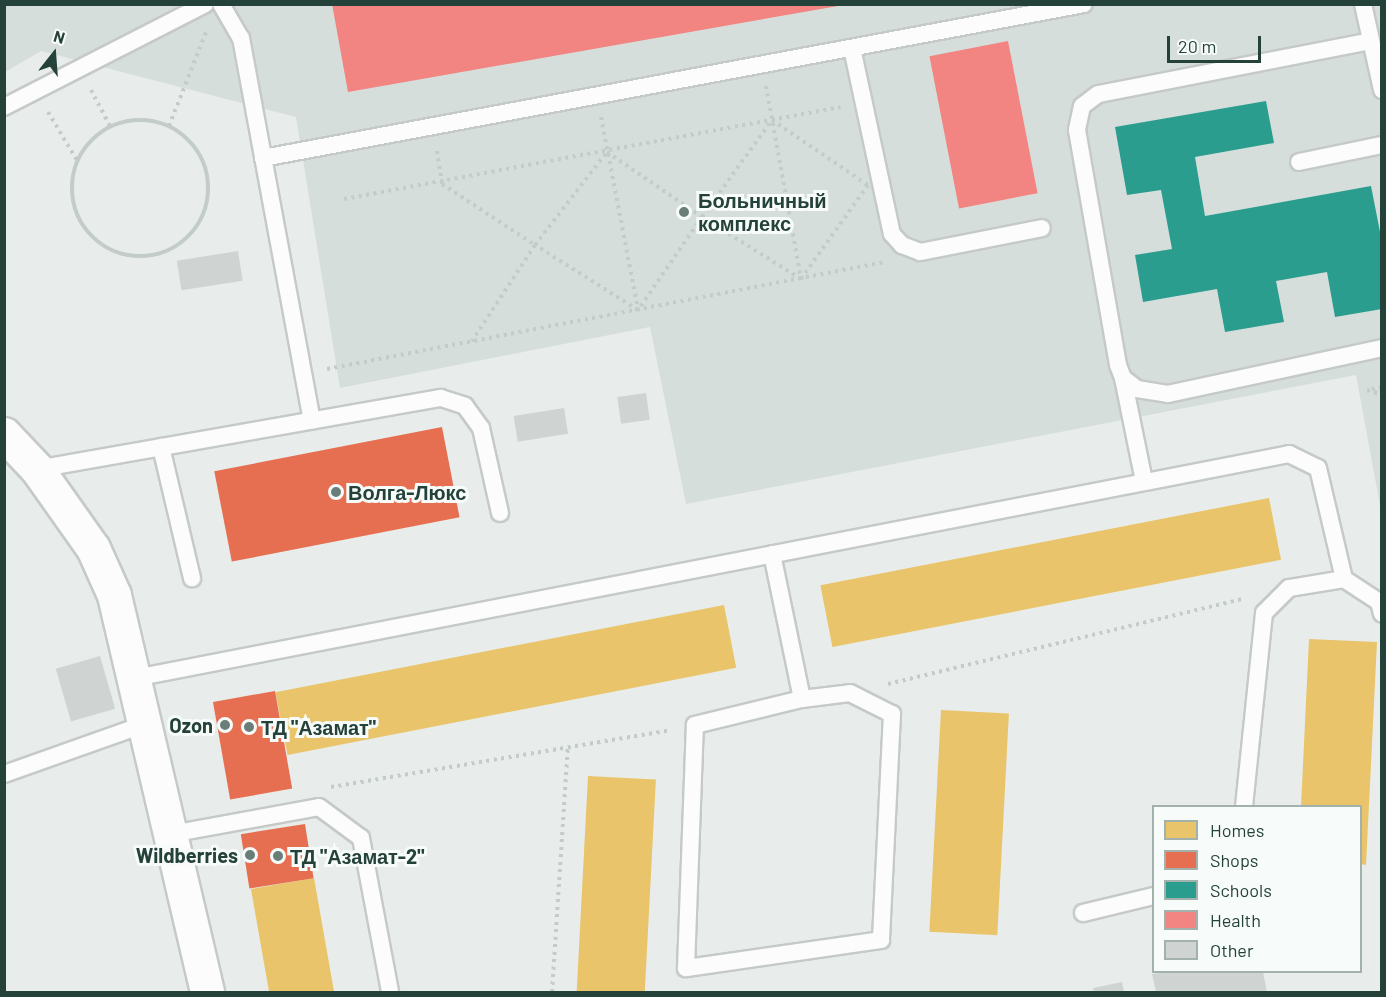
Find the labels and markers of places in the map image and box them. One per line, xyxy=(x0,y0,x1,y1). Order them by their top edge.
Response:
place label: Больничный комплекс xyxy=(698,189,827,236)
marker: Больничный комплекс xyxy=(675,203,693,221)
place label: Волга-Люкс xyxy=(348,480,466,504)
marker: Волга-Люкс xyxy=(329,485,343,499)
place label: Ozon xyxy=(169,713,213,737)
place label: ТД "Азамат" xyxy=(261,715,376,739)
marker: Ozon xyxy=(218,718,232,732)
marker: ТД "Азамат" xyxy=(242,720,256,734)
place label: Wildberries xyxy=(136,843,238,867)
place label: ТД "Азамат-2" xyxy=(290,844,424,868)
marker: Wildberries xyxy=(243,848,257,862)
marker: ТД "Азамат-2" xyxy=(271,849,285,863)

